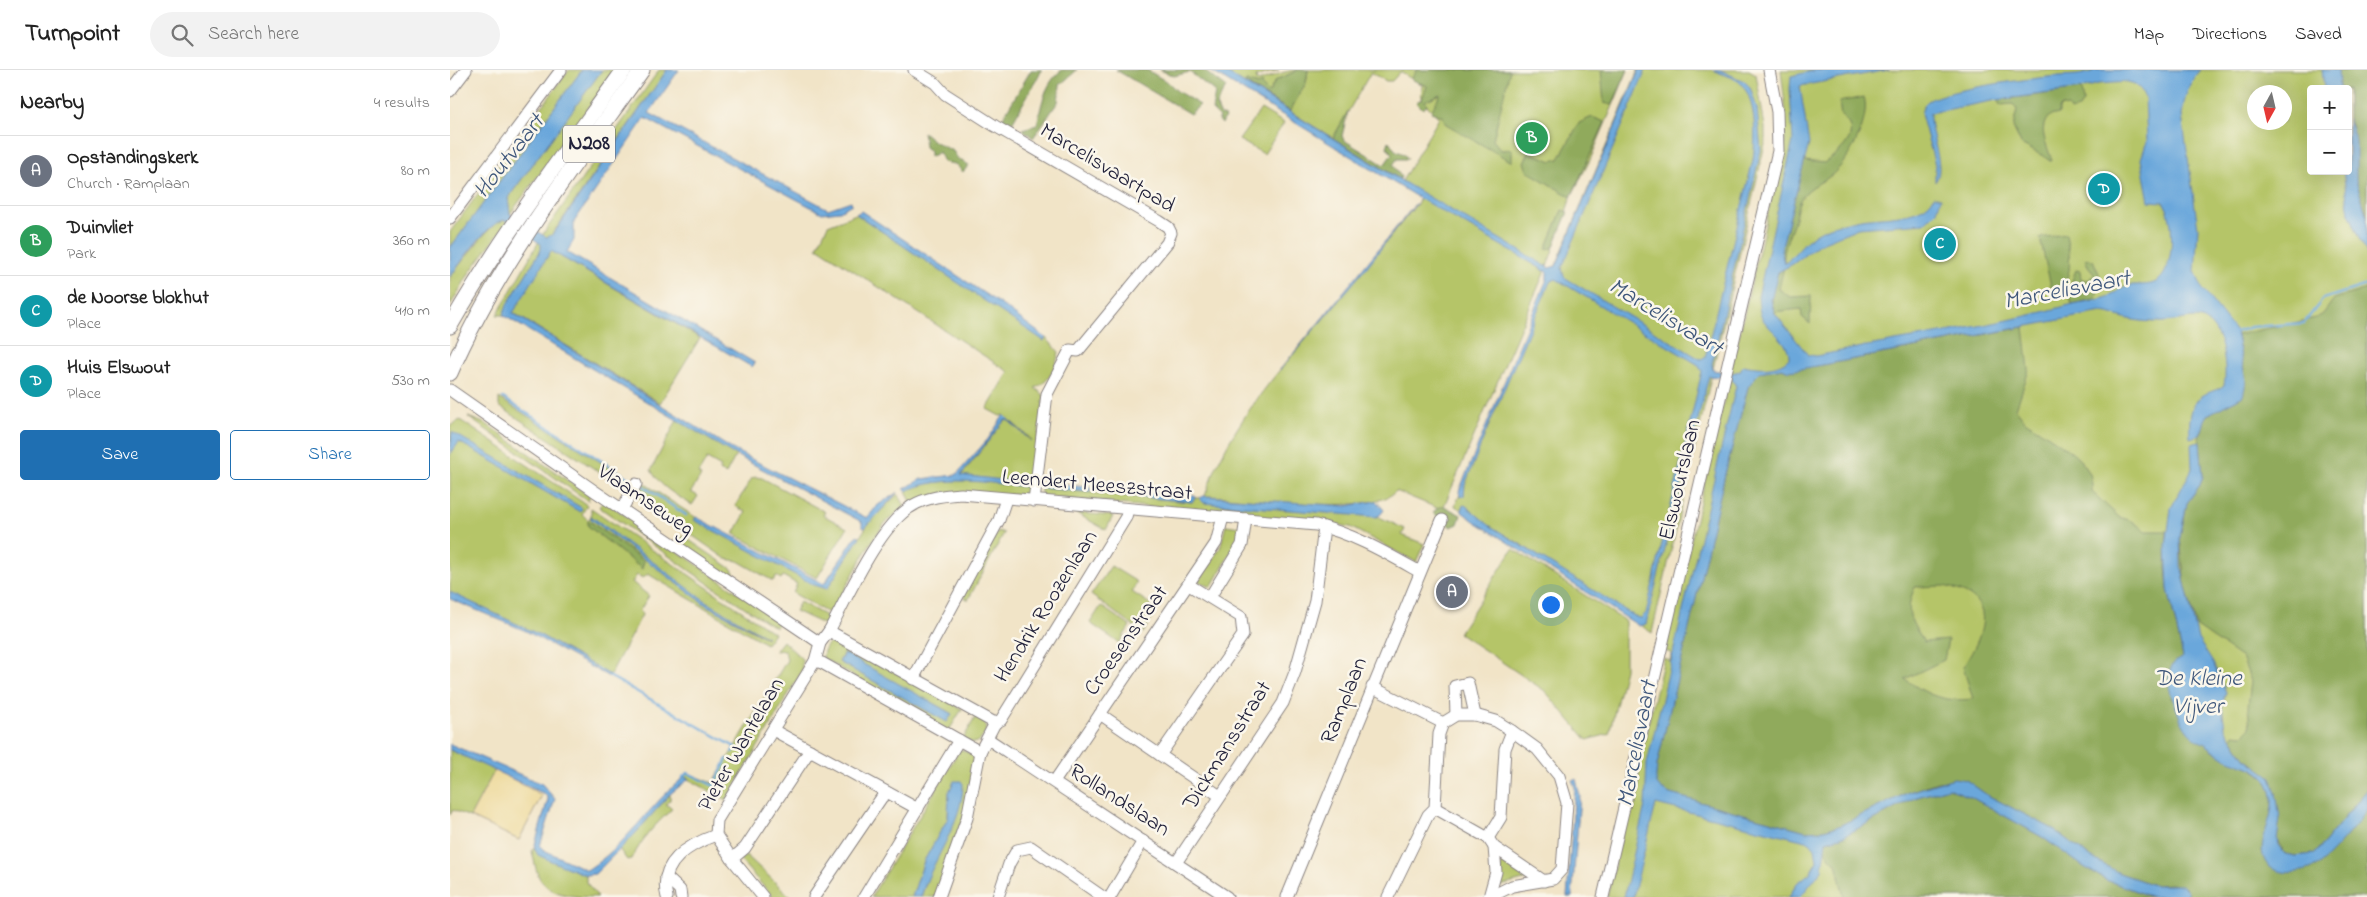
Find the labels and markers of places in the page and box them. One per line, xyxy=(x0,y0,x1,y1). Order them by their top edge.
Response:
pin: B xyxy=(1516,119,1548,157)
pin: D xyxy=(2088,170,2120,208)
pin: C xyxy=(1924,225,1956,263)
pin: A xyxy=(1436,573,1468,611)

